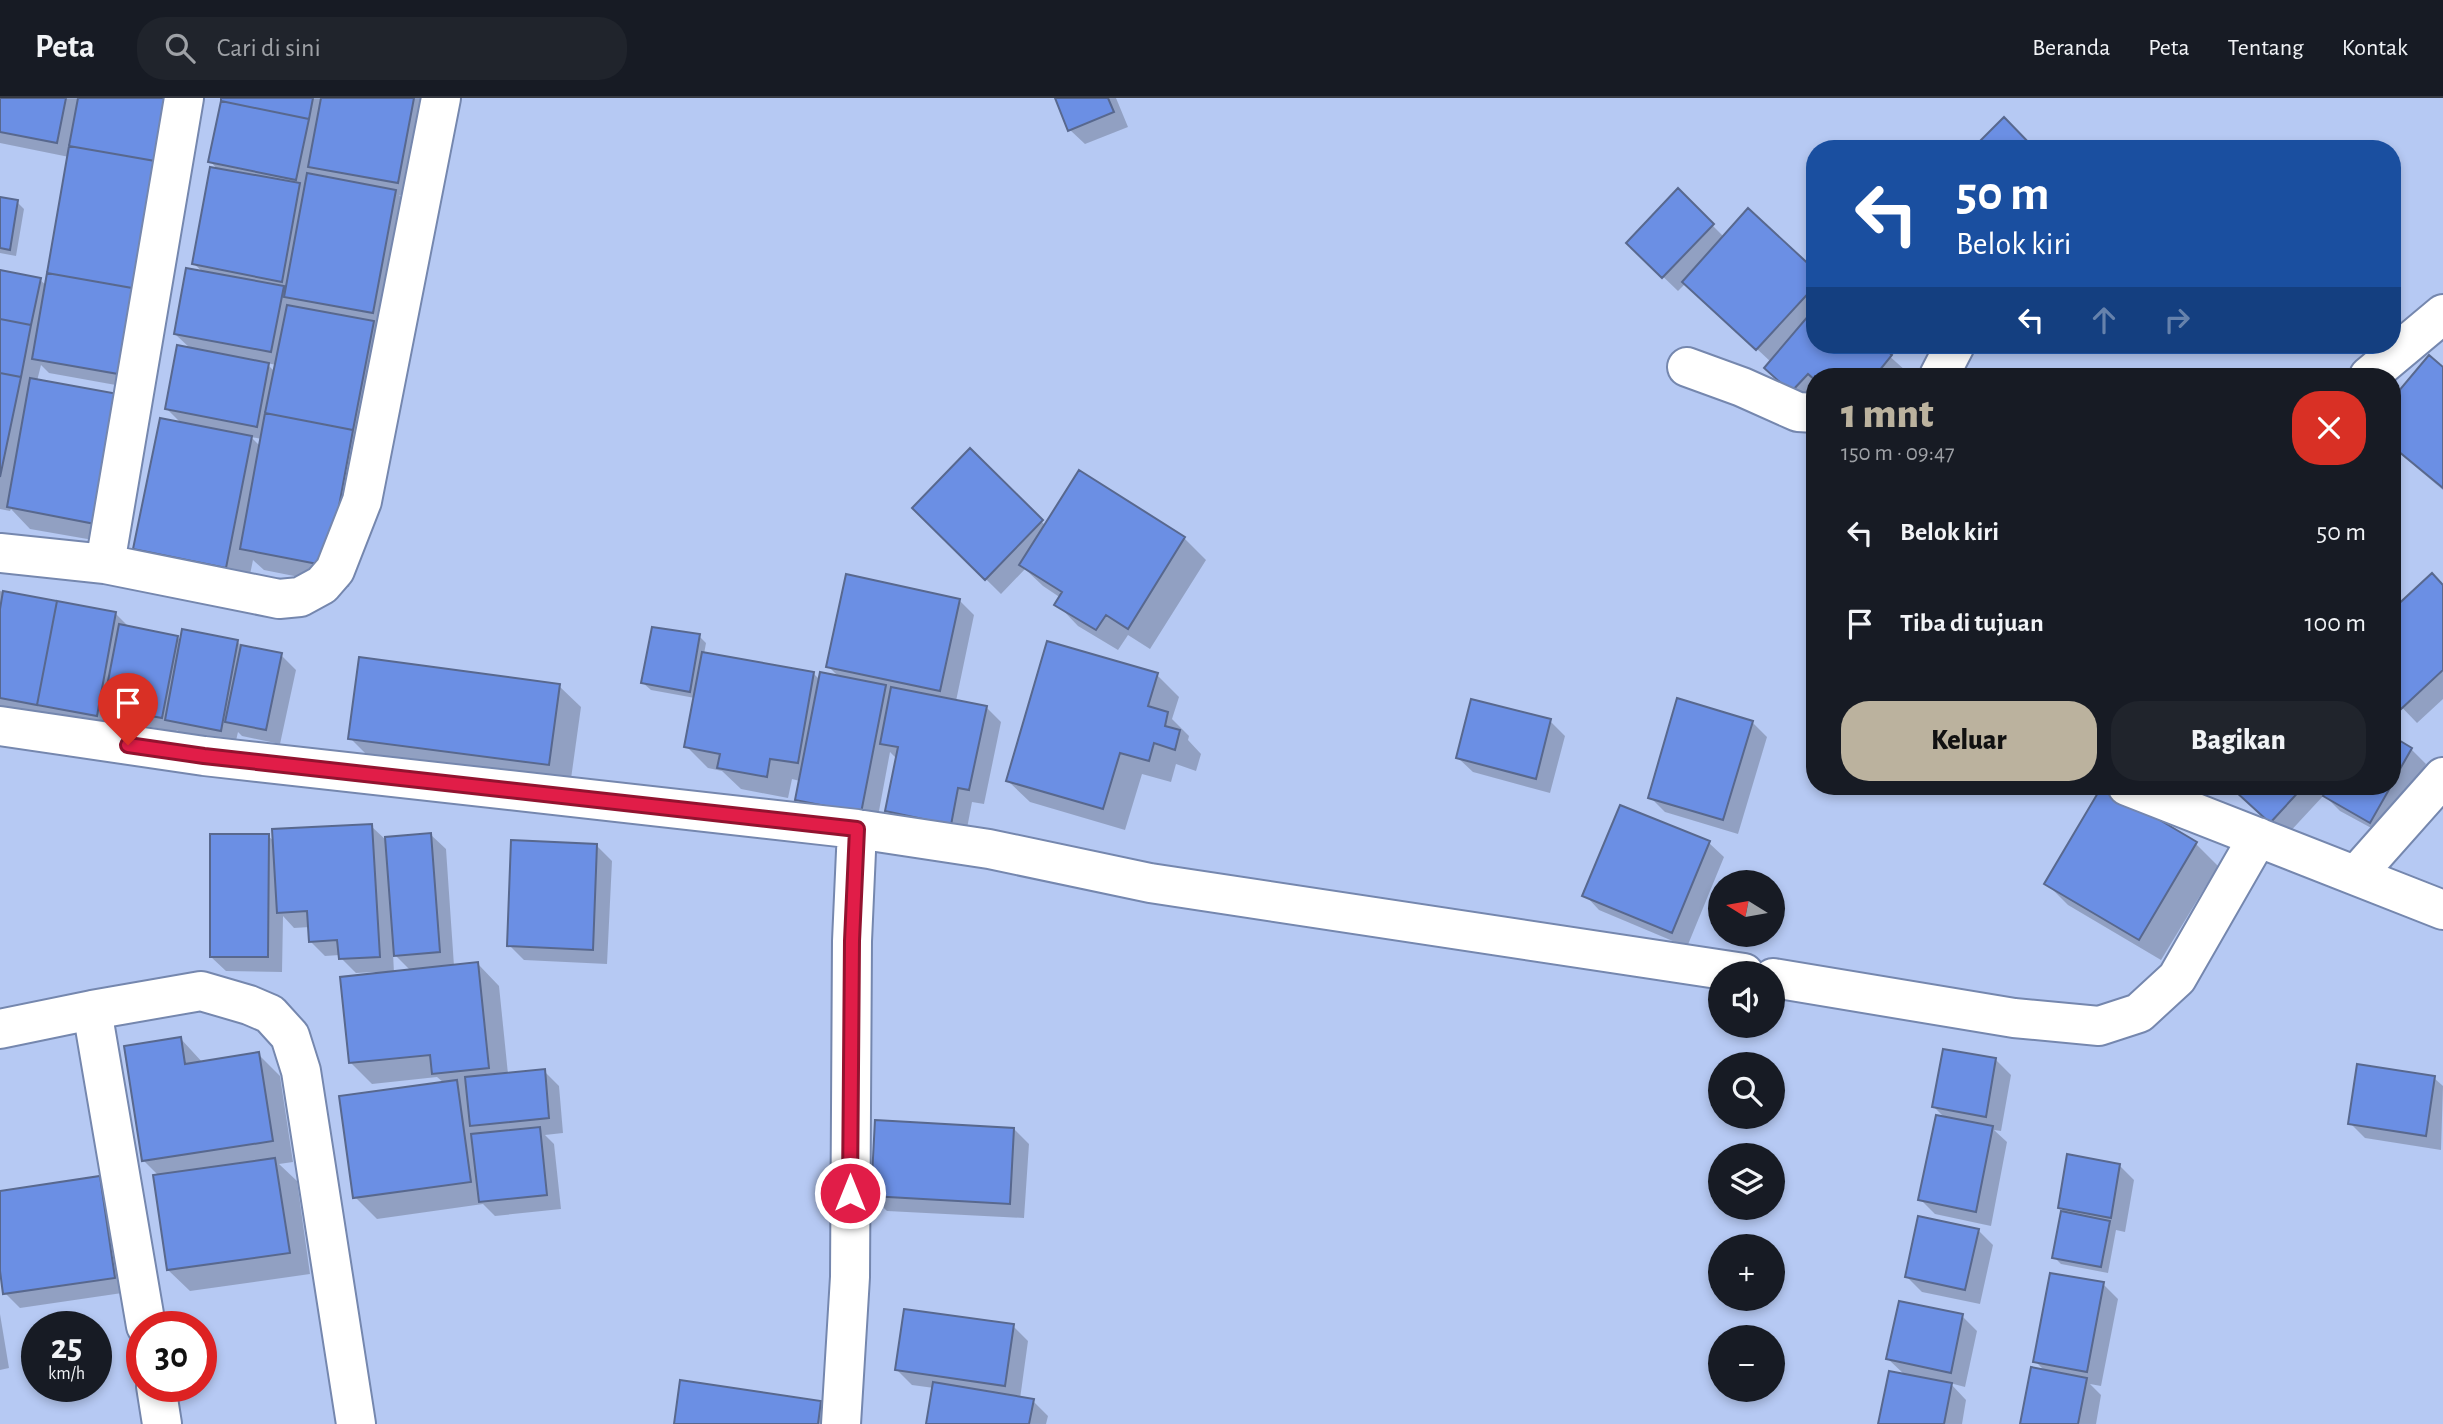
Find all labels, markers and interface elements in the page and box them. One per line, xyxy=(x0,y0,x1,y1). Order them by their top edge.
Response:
search box xyxy=(137,17,627,80)
icon: search xyxy=(161,29,199,67)
text: Peta xyxy=(35,31,95,64)
text: Cari di sini xyxy=(217,35,321,61)
text: Beranda xyxy=(2032,36,2110,60)
text: Peta xyxy=(2148,36,2190,60)
text: Tentang xyxy=(2228,36,2304,60)
text: Kontak xyxy=(2342,36,2408,60)
icon: left xyxy=(1841,168,1932,259)
text: 50 m xyxy=(1956,170,2050,219)
text: Belok kiri xyxy=(1956,228,2072,260)
icon: left xyxy=(2012,301,2050,339)
icon: ahead xyxy=(2085,301,2123,339)
icon: right xyxy=(2158,301,2196,339)
button: close xyxy=(2292,391,2366,465)
text: 1 mnt xyxy=(1841,393,1934,435)
text: 150 m · 09:47 xyxy=(1841,442,1955,465)
icon: left xyxy=(1841,514,1879,552)
text: Belok kiri xyxy=(1900,519,1999,545)
text: 50 m xyxy=(2316,519,2366,545)
icon: arrive xyxy=(1841,605,1879,643)
text: Tiba di tujuan xyxy=(1900,610,2044,636)
text: 100 m xyxy=(2305,610,2366,636)
pin xyxy=(98,673,158,745)
icon: arrive xyxy=(109,684,147,722)
button: Keluar xyxy=(1841,701,2097,781)
button: Bagikan xyxy=(2111,701,2366,781)
north arrow xyxy=(1708,870,1785,947)
map controls xyxy=(1708,870,1785,1402)
button: sound xyxy=(1708,961,1785,1038)
button: search xyxy=(1708,1052,1785,1129)
button: layers xyxy=(1708,1143,1785,1220)
position arrow xyxy=(813,1156,887,1230)
button: + xyxy=(1708,1234,1785,1311)
speed limit sign: 30 xyxy=(126,1311,217,1402)
button: − xyxy=(1708,1325,1785,1402)
text: 25 xyxy=(51,1330,82,1365)
text: km/h xyxy=(48,1365,85,1383)

